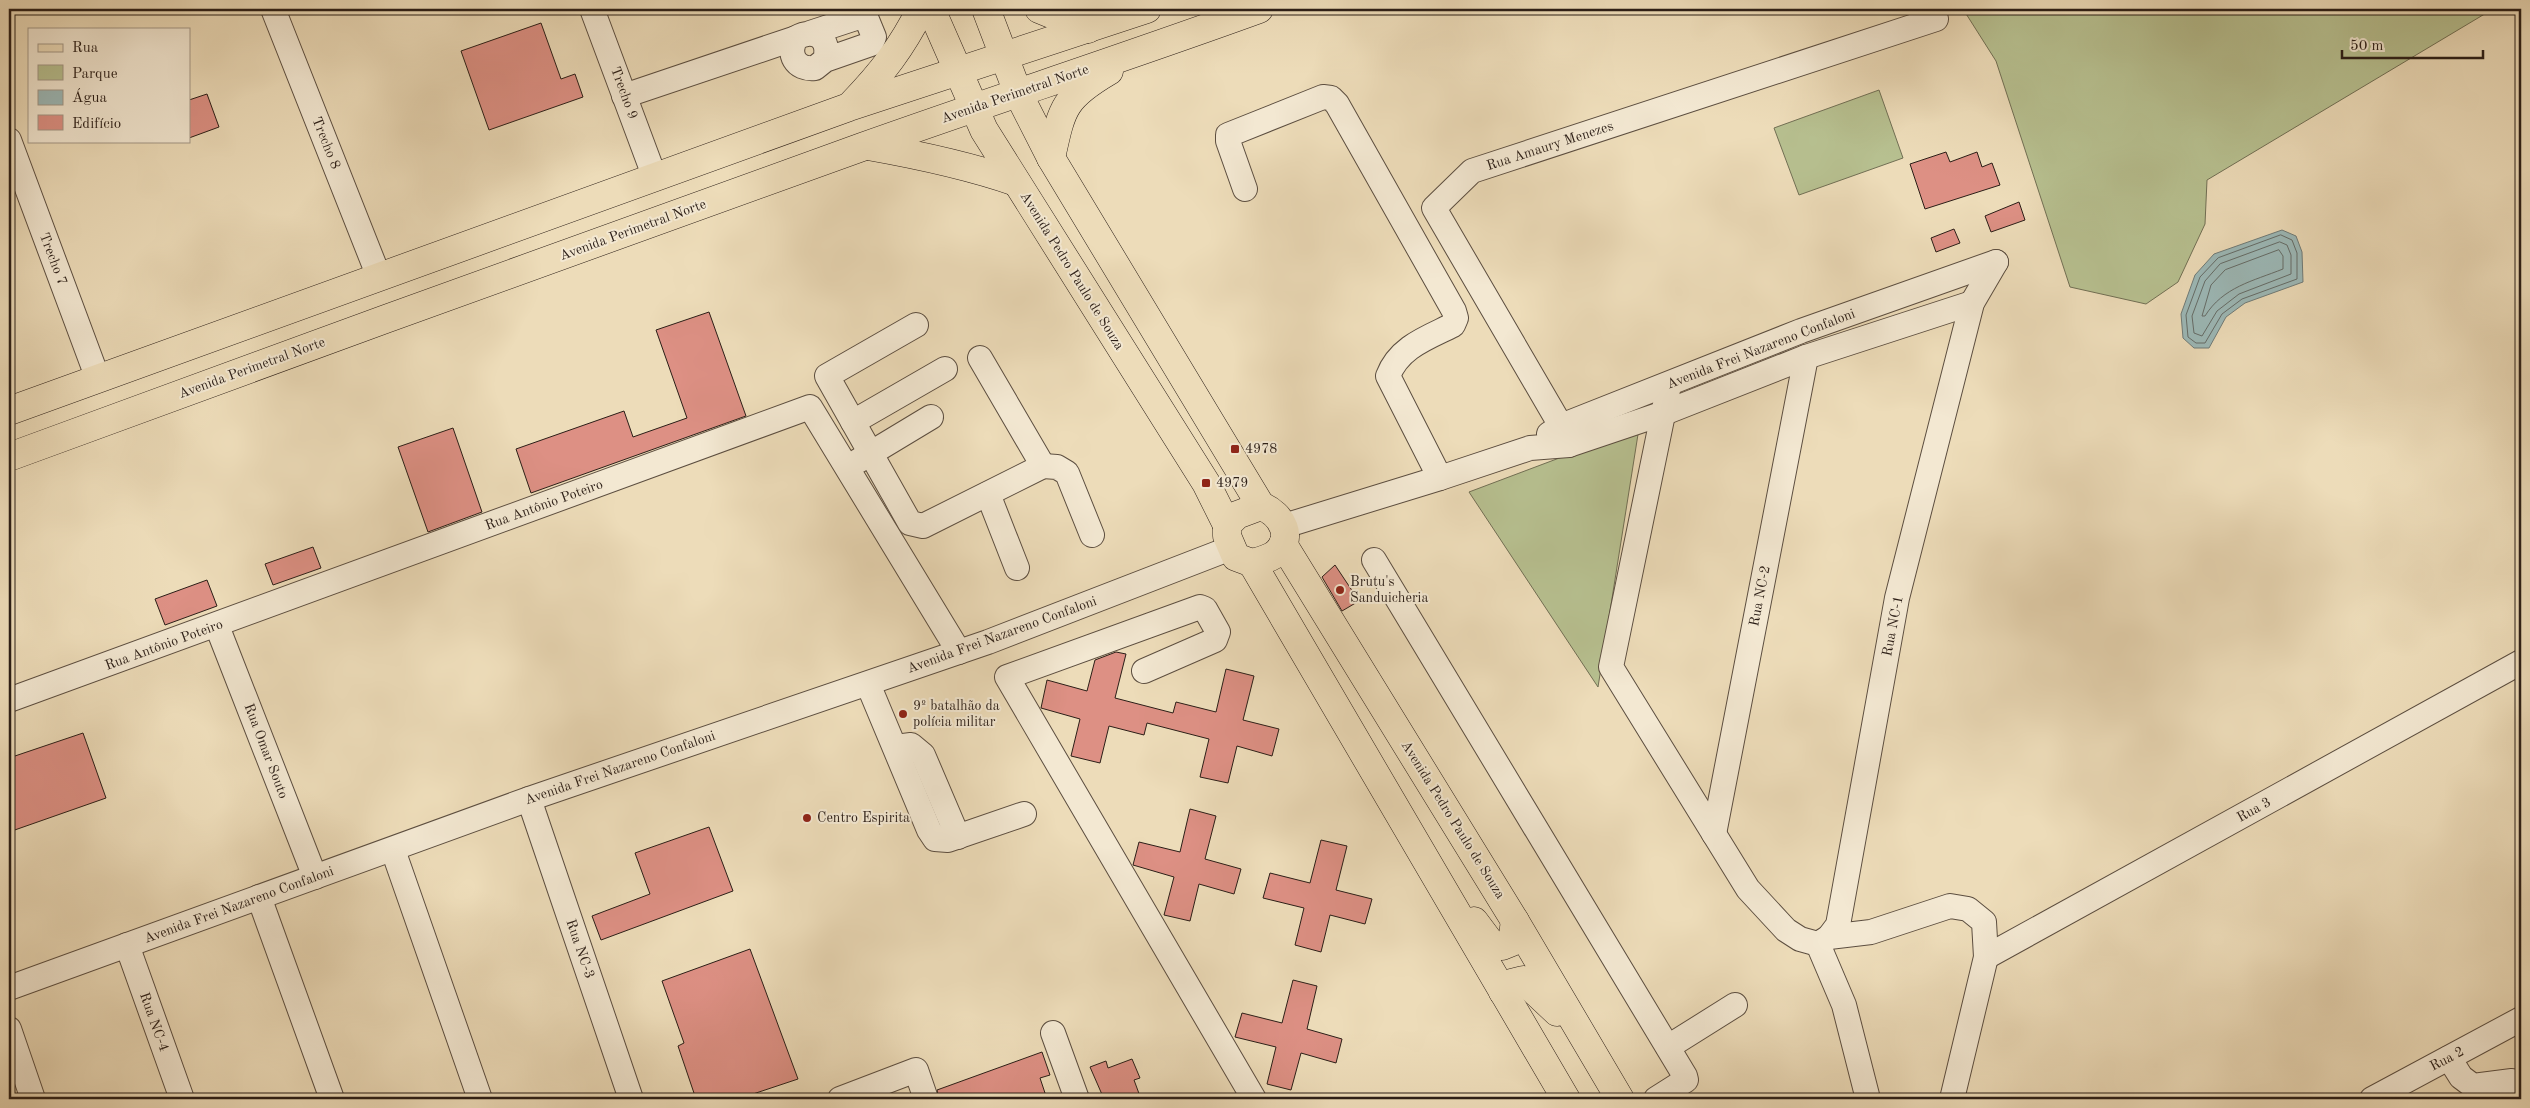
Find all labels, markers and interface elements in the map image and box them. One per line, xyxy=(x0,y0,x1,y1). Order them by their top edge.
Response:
legend xyxy=(28,28,190,142)
scale bar xyxy=(2342,28,2484,60)
text: 50 m xyxy=(2350,39,2384,54)
text: Rua xyxy=(72,41,99,56)
street label: Avenida Perimetral Norte xyxy=(940,62,1090,126)
street label: Trecho 9 xyxy=(608,65,640,121)
text: Parque xyxy=(72,67,118,82)
text: Água xyxy=(72,88,108,106)
street label: Trecho 8 xyxy=(309,115,343,171)
text: Edifício xyxy=(72,117,121,132)
street label: Rua Amaury Menezes xyxy=(1485,119,1615,173)
street label: Avenida Pedro Paulo de Souza xyxy=(1017,190,1127,353)
street label: Avenida Perimetral Norte xyxy=(558,197,708,263)
street label: Trecho 7 xyxy=(37,231,69,287)
street label: Avenida Frei Nazareno Confaloni xyxy=(1665,306,1857,391)
street label: Avenida Perimetral Norte xyxy=(177,335,327,401)
place label: 4978 xyxy=(1245,442,1277,456)
marker: 4978 xyxy=(1229,443,1241,455)
place label: 4979 xyxy=(1216,476,1248,490)
street label: Rua Antônio Poteiro xyxy=(483,477,605,533)
marker: 4979 xyxy=(1200,477,1212,489)
street label: Rua NC-2 xyxy=(1747,564,1773,628)
place label: Brutu's Sanduicheria xyxy=(1350,575,1428,605)
marker: Brutu's Sanduicheria xyxy=(1334,584,1346,596)
street label: Avenida Frei Nazareno Confaloni xyxy=(905,594,1099,676)
street label: Rua NC-1 xyxy=(1880,594,1906,658)
street label: Rua Antônio Poteiro xyxy=(103,617,225,673)
place label: 9º batalhão da polícia militar xyxy=(913,699,1000,729)
street label: Rua Omar Souto xyxy=(241,701,291,801)
marker: 9º batalhão da polícia militar xyxy=(897,708,909,720)
street label: Avenida Frei Nazareno Confaloni xyxy=(523,729,717,807)
street label: Avenida Pedro Paulo de Souza xyxy=(1398,739,1508,902)
street label: Rua 3 xyxy=(2235,795,2273,825)
place label: Centro Espirita xyxy=(817,811,910,825)
marker: Centro Espirita xyxy=(801,812,813,824)
street label: Avenida Frei Nazareno Confaloni xyxy=(142,864,336,946)
street label: Rua NC-3 xyxy=(563,918,597,980)
street label: Rua NC-4 xyxy=(137,991,171,1053)
street label: Rua 2 xyxy=(2428,1044,2466,1074)

